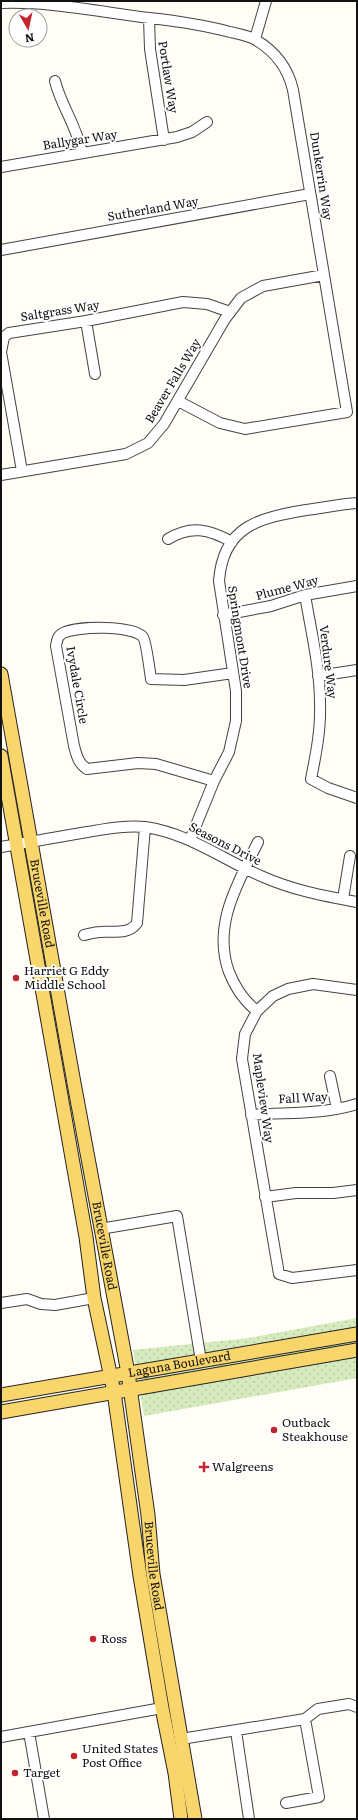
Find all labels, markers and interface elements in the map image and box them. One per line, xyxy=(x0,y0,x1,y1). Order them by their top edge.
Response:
north arrow xyxy=(8,8,48,48)
text: N xyxy=(24,30,36,47)
street label: Portlaw Way xyxy=(154,39,184,114)
street label: Ballygar Way xyxy=(41,124,119,154)
street label: Dunkerrin Way xyxy=(306,130,338,221)
street label: Sutherland Way xyxy=(106,191,200,225)
street label: Saltgrass Way xyxy=(19,295,101,325)
street label: Beaver Falls Way xyxy=(140,335,205,426)
street label: Plume Way xyxy=(253,570,320,604)
street label: Springmont Drive xyxy=(224,584,258,689)
street label: Verdure Way xyxy=(316,624,342,700)
street label: Ivydale Circle xyxy=(62,645,94,725)
street label: Seasons Drive xyxy=(186,817,265,869)
street label: Bruceville Road xyxy=(26,857,60,950)
place label: Harriet G Eddy Middle School xyxy=(24,961,109,993)
marker: Harriet G Eddy Middle School xyxy=(11,973,21,983)
street label: Mapleview Way xyxy=(249,1052,279,1144)
street label: Fall Way xyxy=(278,1087,328,1107)
street label: Bruceville Road xyxy=(88,1200,122,1292)
street label: Laguna Boulevard xyxy=(126,1346,233,1381)
place label: Outback Steakhouse xyxy=(282,1413,348,1445)
marker: Outback Steakhouse xyxy=(269,1425,279,1435)
place label: Walgreens xyxy=(212,1457,274,1475)
marker: Walgreens xyxy=(199,1462,209,1472)
street label: Bruceville Road xyxy=(141,1520,169,1612)
place label: Ross xyxy=(101,1629,128,1647)
marker: Ross xyxy=(88,1634,98,1644)
place label: United States Post Office xyxy=(82,1739,159,1771)
marker: United States Post Office xyxy=(69,1751,79,1761)
place label: Target xyxy=(23,1763,61,1781)
marker: Target xyxy=(10,1768,20,1778)

